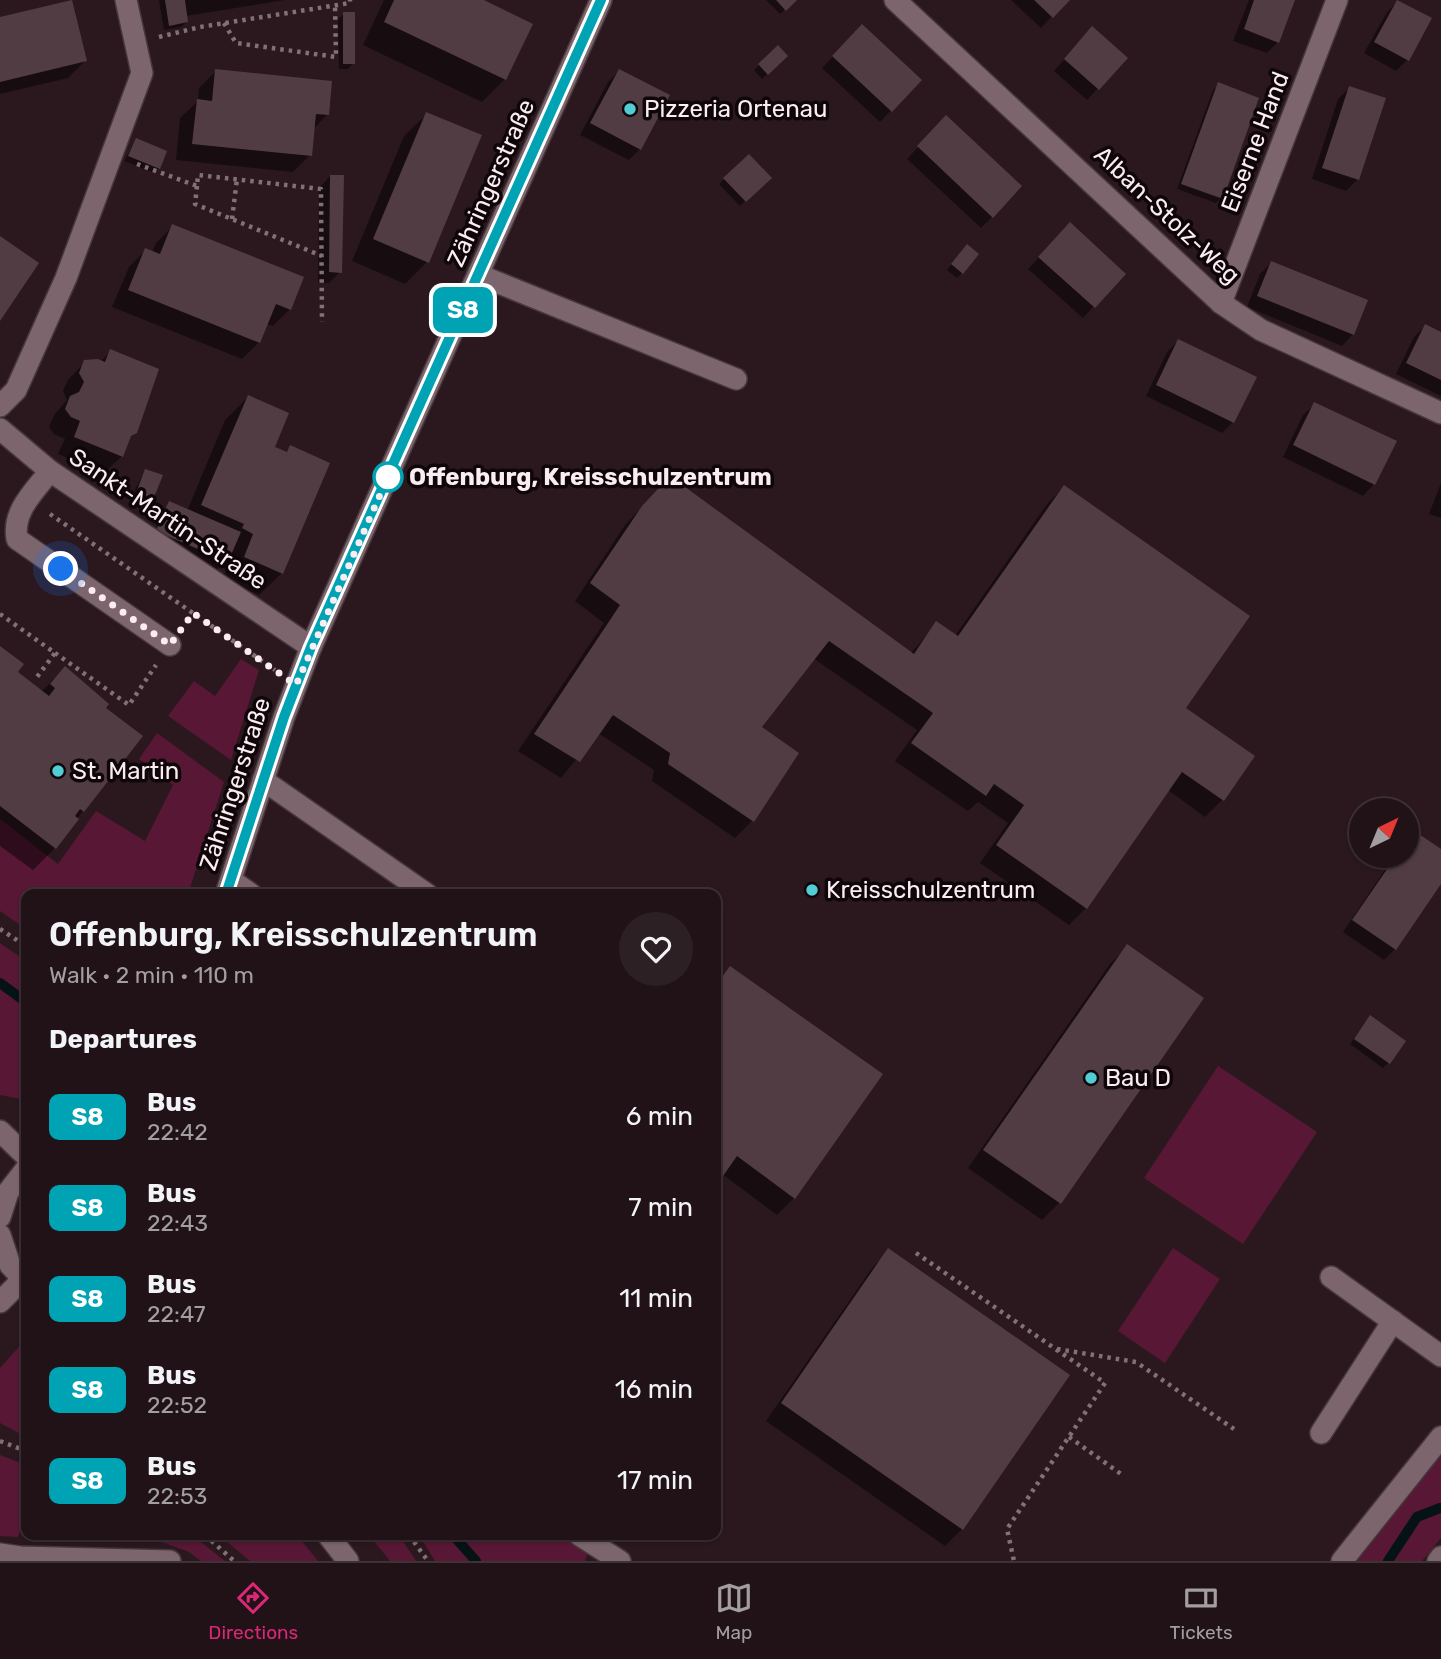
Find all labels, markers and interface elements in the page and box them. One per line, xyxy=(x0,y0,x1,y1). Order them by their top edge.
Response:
street label: Eiserne Hand xyxy=(1215,68,1295,216)
street label: Zähringerstraße xyxy=(442,95,540,271)
place label: Pizzeria Ortenau xyxy=(644,95,827,123)
marker: Pizzeria Ortenau xyxy=(622,101,638,117)
street label: Alban-Stolz-Weg xyxy=(1089,141,1245,289)
line badge: S8 xyxy=(432,287,494,333)
text: S8 xyxy=(447,296,479,324)
street label: Sankt-Martin-Straße xyxy=(64,442,272,596)
marker: Offenburg, Kreisschulzentrum xyxy=(373,462,403,492)
place label: Offenburg, Kreisschulzentrum xyxy=(409,463,772,491)
your location xyxy=(43,551,78,586)
street label: Zähringerstraße xyxy=(194,694,276,874)
place label: St. Martin xyxy=(72,757,179,785)
marker: St. Martin xyxy=(50,763,66,779)
north arrow xyxy=(1349,798,1419,868)
map controls xyxy=(1349,798,1419,868)
place label: Kreisschulzentrum xyxy=(826,876,1035,904)
marker: Kreisschulzentrum xyxy=(804,882,820,898)
button: heart xyxy=(619,912,693,986)
text: Offenburg, Kreisschulzentrum xyxy=(49,915,538,954)
text: Walk · 2 min · 110 m xyxy=(49,961,254,989)
text: Departures xyxy=(49,1024,197,1055)
place label: Bau D xyxy=(1105,1064,1171,1092)
marker: Bau D xyxy=(1083,1070,1099,1086)
text: Bus xyxy=(147,1087,196,1118)
text: 6 min xyxy=(626,1101,693,1132)
text: S8 xyxy=(71,1103,104,1131)
text: 22:42 xyxy=(147,1118,208,1146)
text: Bus xyxy=(147,1178,196,1209)
text: 7 min xyxy=(628,1192,693,1223)
text: S8 xyxy=(71,1194,104,1222)
text: 22:43 xyxy=(147,1209,208,1237)
text: Bus xyxy=(147,1269,196,1300)
text: 11 min xyxy=(619,1283,693,1314)
text: S8 xyxy=(71,1285,104,1313)
text: 22:47 xyxy=(147,1300,206,1328)
text: Bus xyxy=(147,1360,196,1391)
text: 16 min xyxy=(615,1374,693,1405)
text: S8 xyxy=(71,1376,104,1404)
text: 22:52 xyxy=(147,1391,207,1419)
text: Bus xyxy=(147,1451,196,1482)
text: 17 min xyxy=(617,1465,693,1496)
text: S8 xyxy=(71,1467,104,1495)
text: 22:53 xyxy=(147,1482,207,1510)
tab: Directions xyxy=(208,1579,298,1644)
tab: Map xyxy=(715,1579,753,1644)
tab: Tickets xyxy=(1170,1579,1233,1644)

